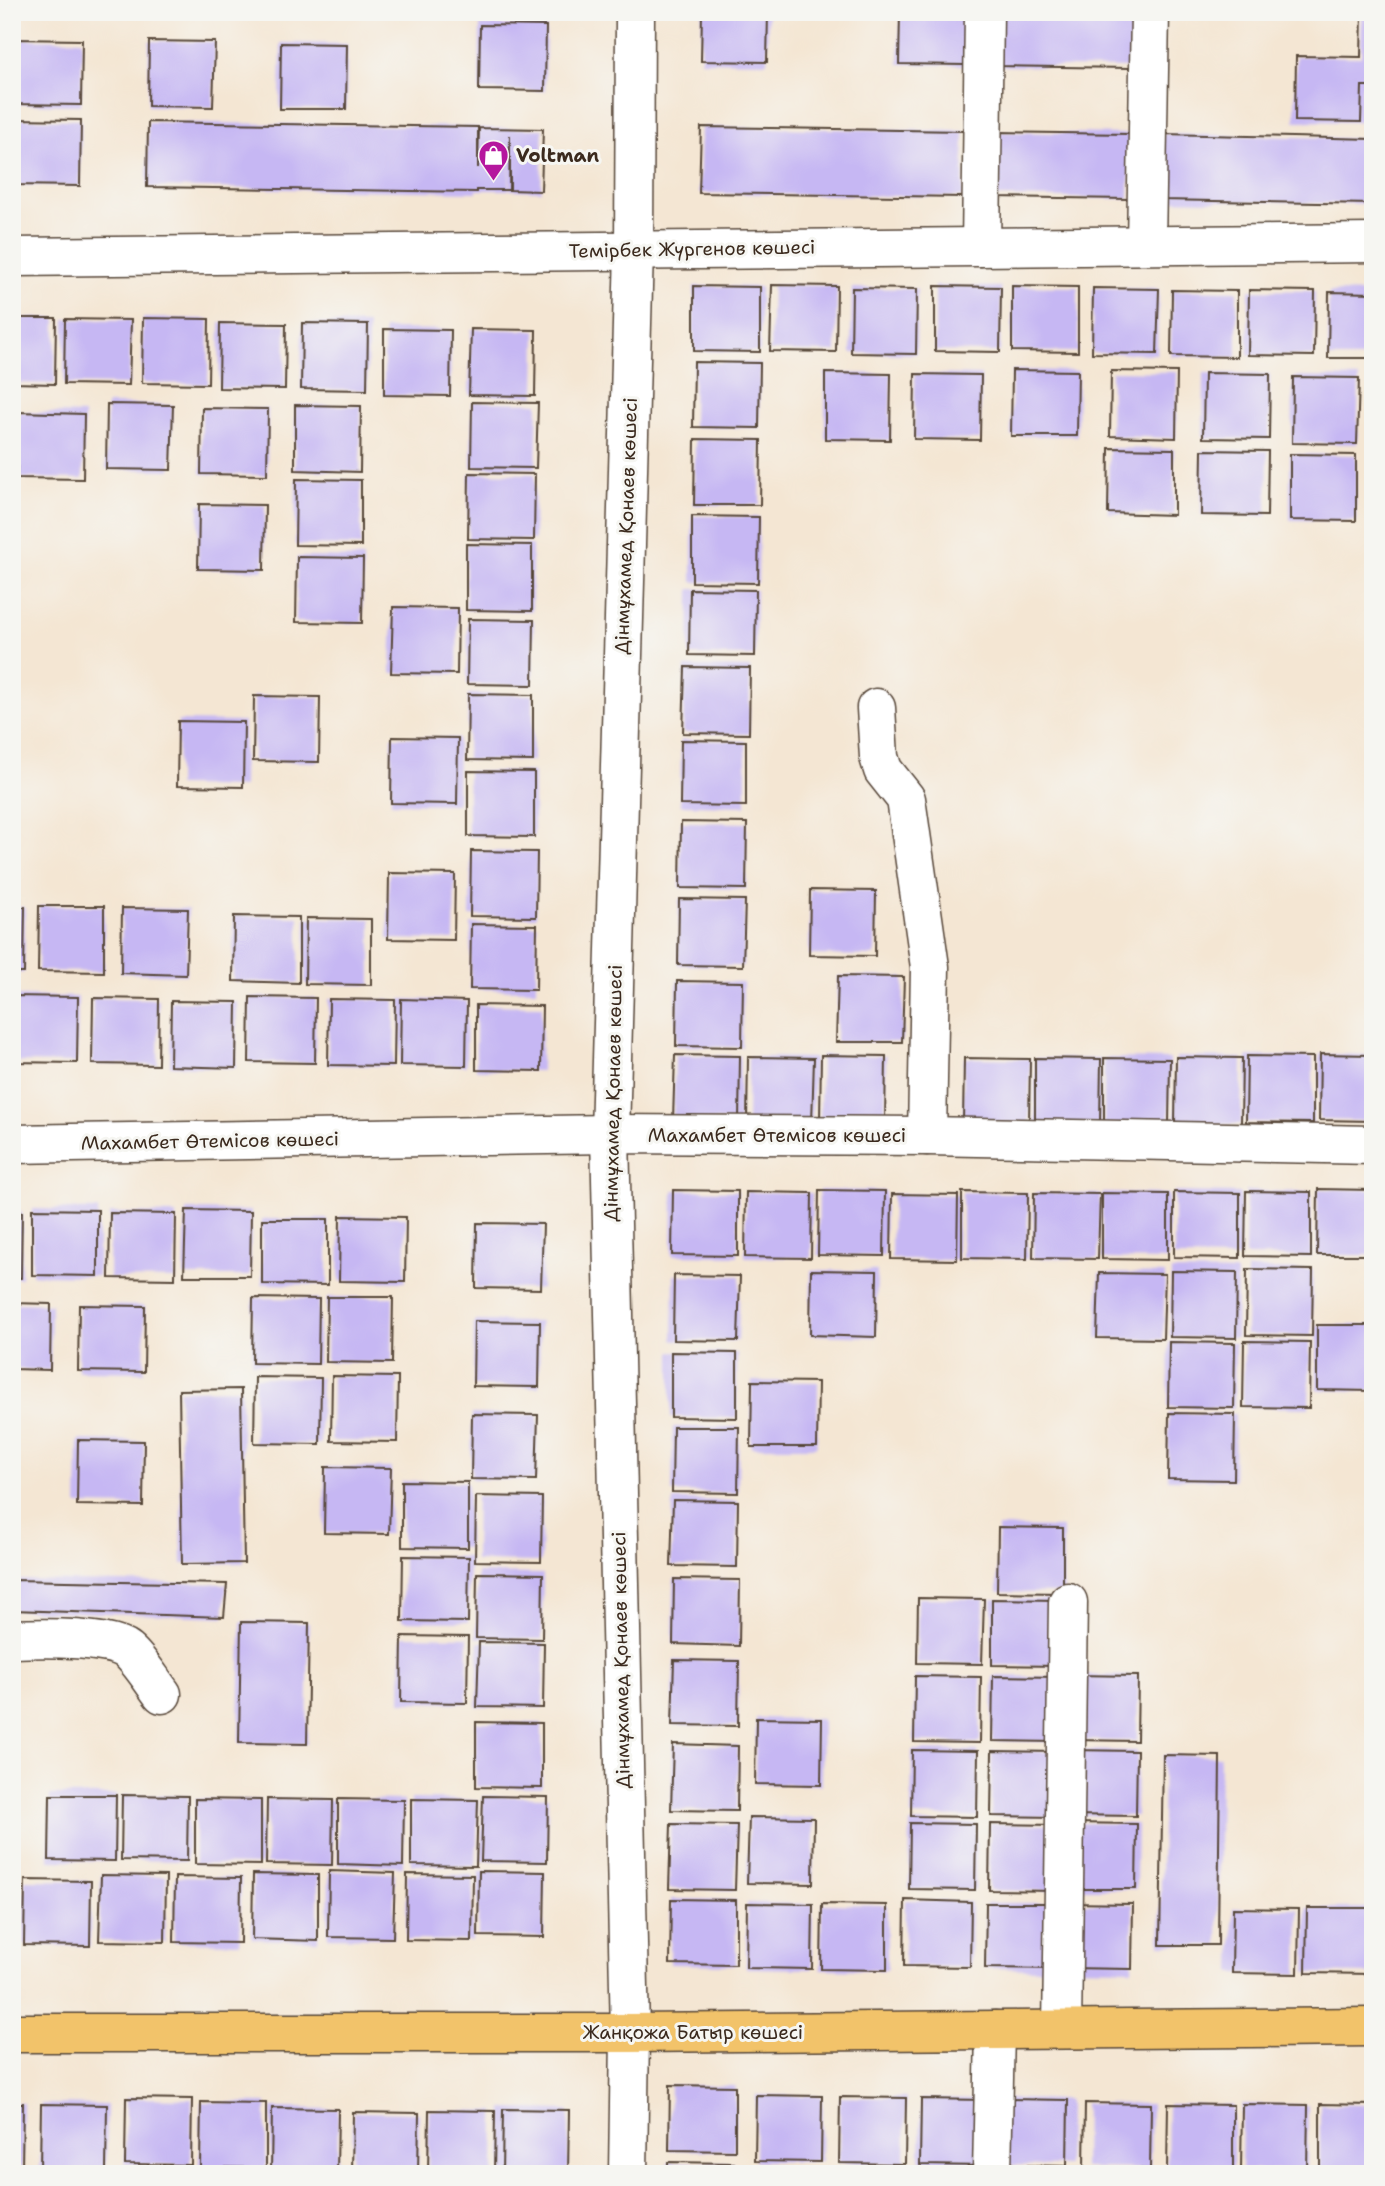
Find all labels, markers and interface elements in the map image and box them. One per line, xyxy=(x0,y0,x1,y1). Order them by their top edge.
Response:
shop icon: Voltman xyxy=(476,138,510,182)
place label: Voltman xyxy=(516,143,600,168)
street label: Темірбек Жүргенов көшесі xyxy=(568,234,816,264)
street label: Дінмұхамед Қонаев көшесі xyxy=(609,397,643,655)
street label: Дінмұхамед Қонаев көшесі xyxy=(598,964,628,1222)
street label: Махамбет Өтемісов көшесі xyxy=(648,1123,906,1148)
street label: Махамбет Өтемісов көшесі xyxy=(81,1126,339,1156)
street label: Дінмұхамед Қонаев көшесі xyxy=(606,1531,636,1789)
street label: Жанқожа Батыр көшесі xyxy=(583,2020,803,2045)

